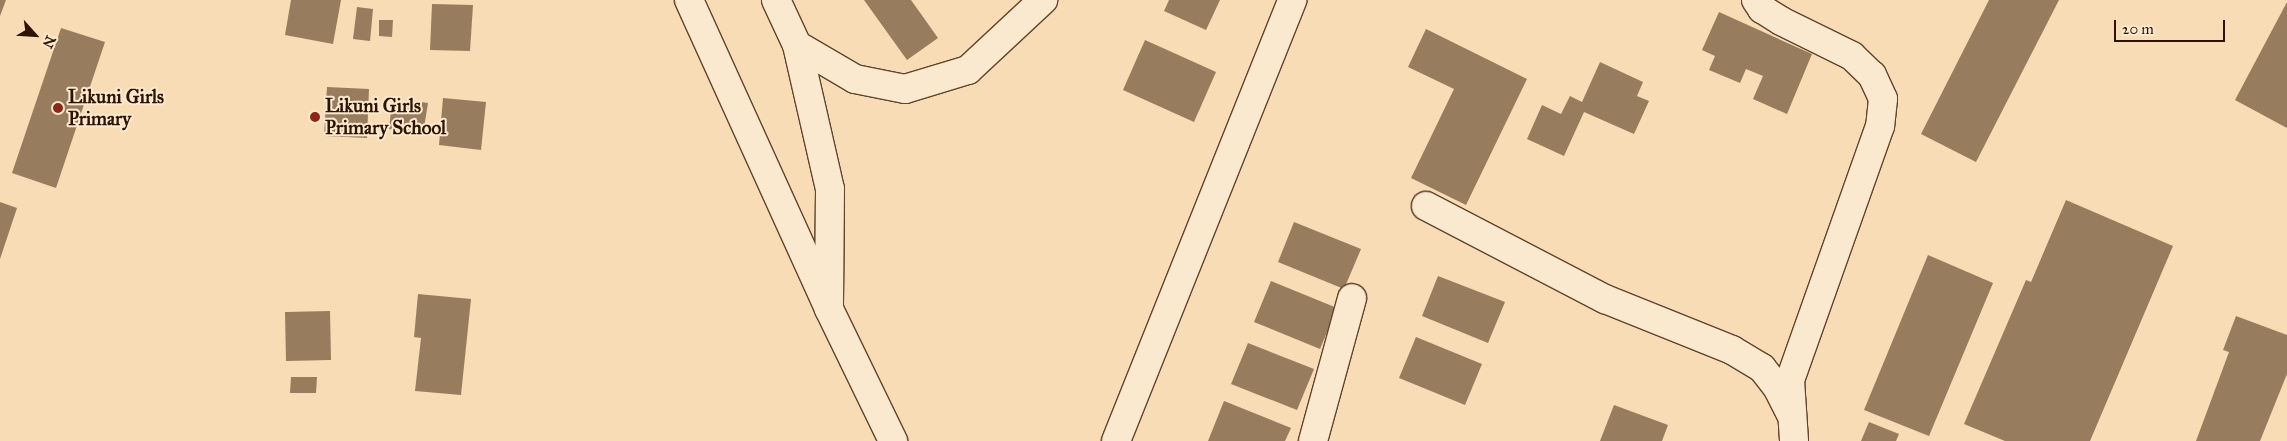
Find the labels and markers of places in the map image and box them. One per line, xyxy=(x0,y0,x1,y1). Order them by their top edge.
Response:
place label: Likuni Girls Primary xyxy=(68,86,164,130)
place label: Likuni Girls Primary School xyxy=(325,95,446,139)
marker: Likuni Girls Primary xyxy=(52,102,64,114)
marker: Likuni Girls Primary School xyxy=(309,111,321,123)

